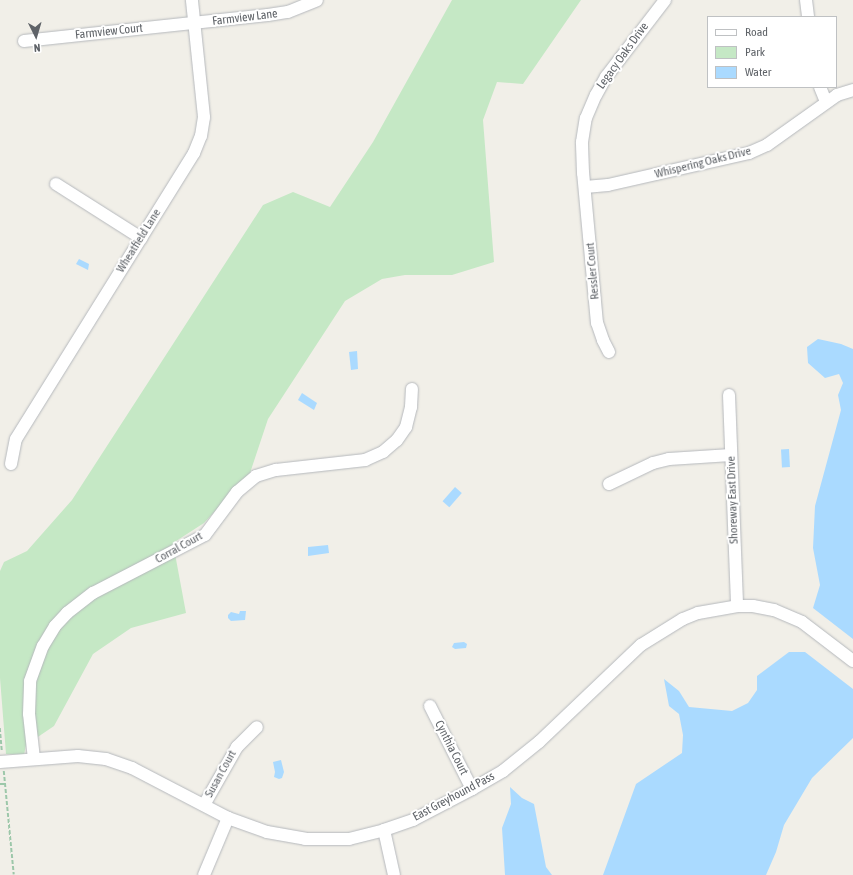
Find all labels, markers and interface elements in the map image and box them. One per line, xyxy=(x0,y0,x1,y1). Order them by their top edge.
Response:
street label: Farmview Lane xyxy=(212,7,278,29)
north arrow xyxy=(16,16,56,56)
legend xyxy=(707,16,837,88)
street label: Legacy Oaks Drive xyxy=(594,20,652,92)
street label: Farmview Court xyxy=(74,21,144,43)
text: Road xyxy=(745,25,768,39)
text: N xyxy=(33,42,41,54)
text: Park xyxy=(745,45,765,59)
text: Water xyxy=(745,65,771,79)
street label: Whispering Oaks Drive xyxy=(653,144,753,182)
street label: Wheatfield Lane xyxy=(114,206,164,276)
street label: Ressler Court xyxy=(583,242,603,300)
street label: Shoreway East Drive xyxy=(724,456,742,544)
street label: Corral Court xyxy=(153,529,205,567)
street label: Cynthia Court xyxy=(431,718,471,778)
street label: Susan Court xyxy=(202,748,240,800)
street label: East Greyhound Pass xyxy=(411,769,497,825)

